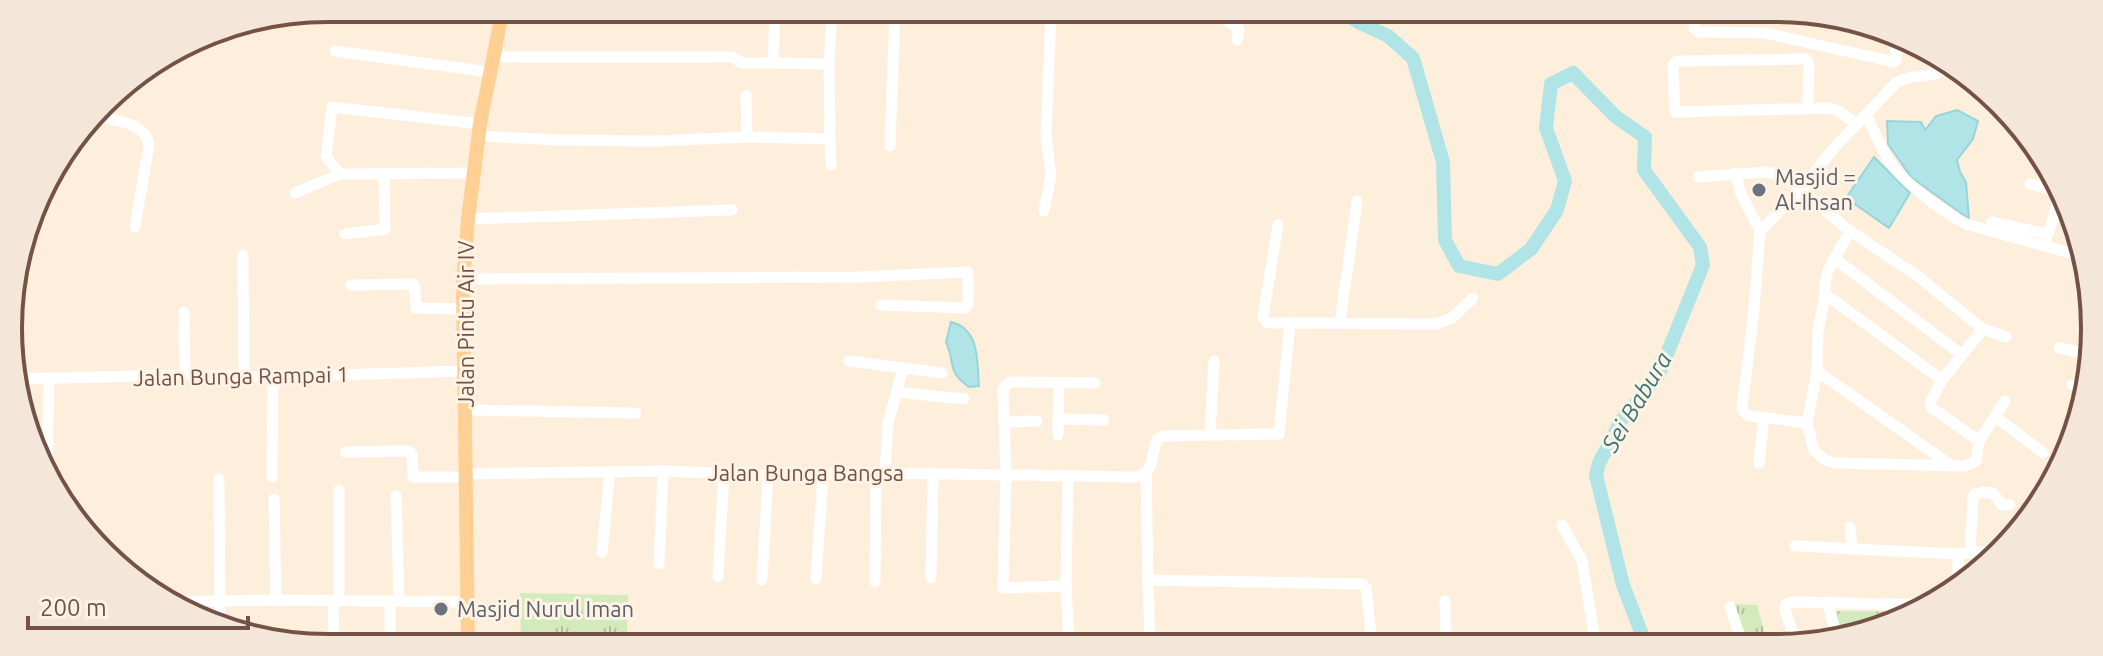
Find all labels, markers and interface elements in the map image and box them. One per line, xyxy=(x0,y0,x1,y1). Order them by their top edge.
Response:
place label: Masjid = Al-Ihsan xyxy=(1775,164,1856,214)
marker: Masjid = Al-Ihsan xyxy=(1750,181,1768,199)
street label: Jalan Pintu Air IV xyxy=(453,241,478,407)
water label: Sei Babura xyxy=(1596,347,1677,457)
street label: Jalan Bunga Rampai 1 xyxy=(133,361,349,390)
street label: Jalan Bunga Bangsa xyxy=(708,460,904,485)
scale bar xyxy=(28,580,248,630)
text: 200 m xyxy=(40,594,107,621)
place label: Masjid Nurul Iman xyxy=(457,596,634,621)
marker: Masjid Nurul Iman xyxy=(432,600,450,618)

